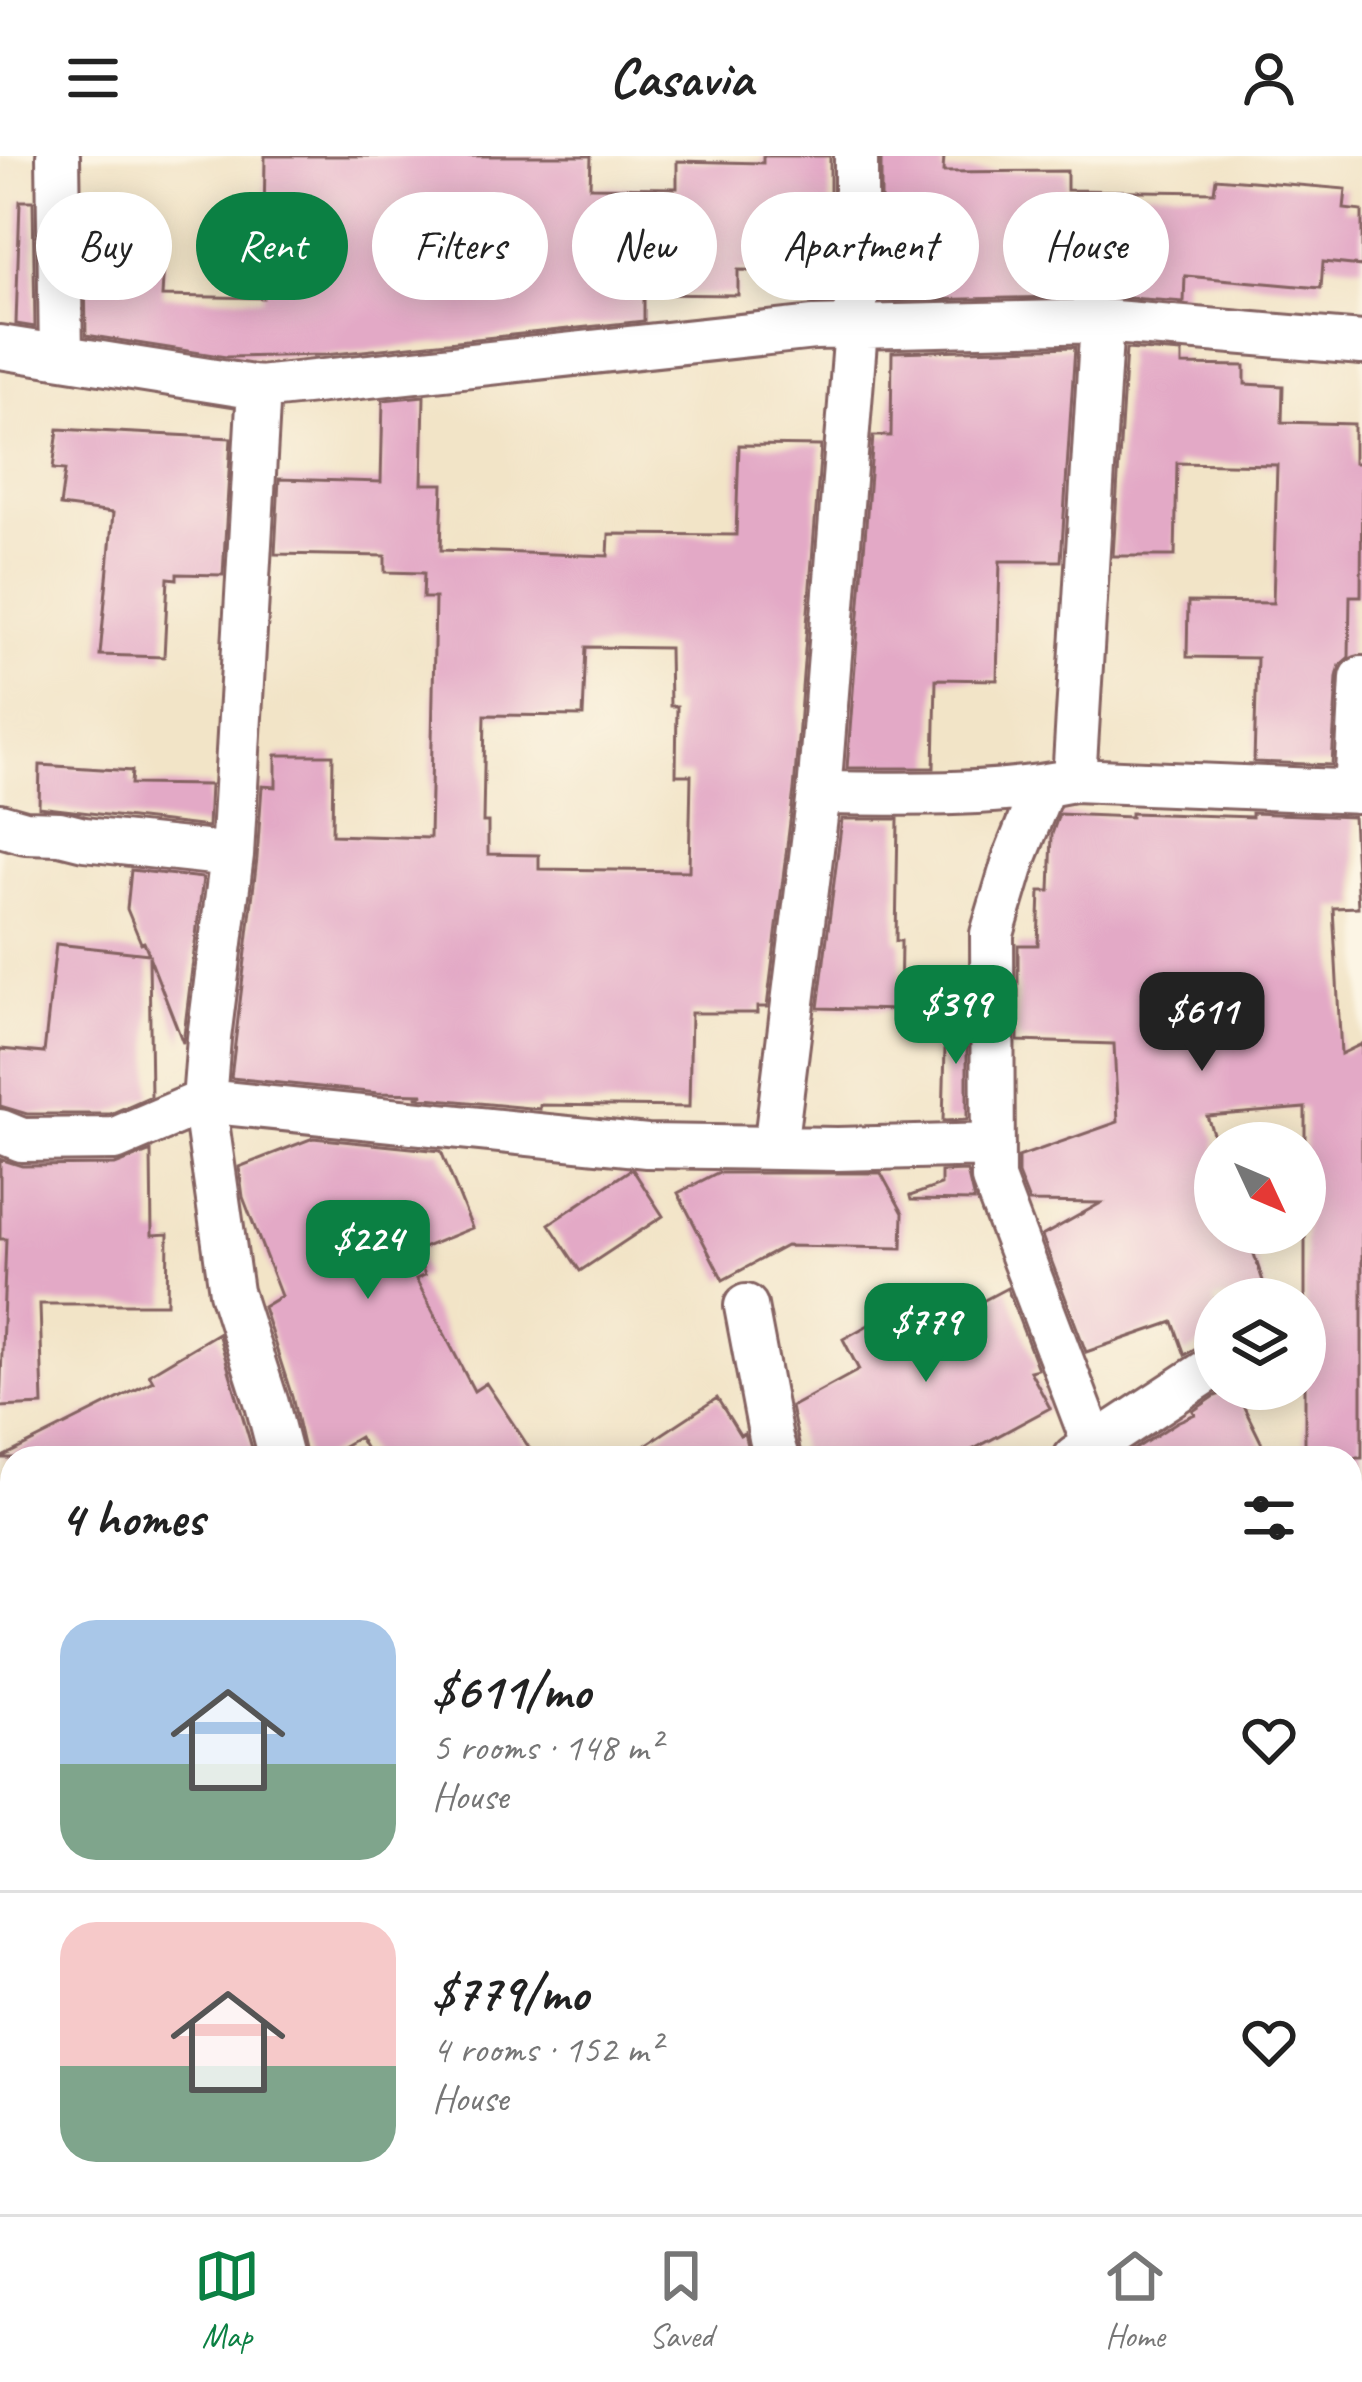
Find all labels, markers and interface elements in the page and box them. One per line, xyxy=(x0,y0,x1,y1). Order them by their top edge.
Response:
text: Casavia xyxy=(609,44,753,112)
icon: menu xyxy=(60,45,126,111)
icon: person xyxy=(1236,45,1302,111)
chip: Buy xyxy=(36,192,172,300)
chip: Rent xyxy=(196,192,348,300)
chip: Filters xyxy=(372,192,548,300)
chip: New xyxy=(572,192,717,300)
chip: Apartment xyxy=(741,192,979,300)
chip: House xyxy=(1003,192,1169,300)
pin: $399 xyxy=(885,965,1027,1067)
pin: $611 xyxy=(1131,972,1273,1074)
text: $399 xyxy=(921,979,991,1028)
text: $611 xyxy=(1166,986,1238,1035)
north arrow xyxy=(1194,1122,1326,1254)
map controls xyxy=(1194,1122,1326,1410)
pin: $224 xyxy=(297,1200,439,1302)
text: $224 xyxy=(333,1214,403,1263)
button: layers xyxy=(1194,1278,1326,1410)
pin: $779 xyxy=(855,1283,997,1385)
text: $779 xyxy=(891,1297,961,1346)
icon: filters xyxy=(1236,1485,1302,1551)
text: 4 homes xyxy=(60,1486,204,1550)
text: $611/mo xyxy=(432,1659,590,1723)
icon: home xyxy=(156,1668,300,1812)
icon: heart xyxy=(1236,1707,1302,1773)
text: 5 rooms · 148 m² xyxy=(432,1723,660,1772)
text: House xyxy=(432,1772,508,1821)
text: $779/mo xyxy=(432,1961,588,2025)
icon: home xyxy=(156,1970,300,2114)
icon: heart xyxy=(1236,2009,1302,2075)
text: 4 rooms · 152 m² xyxy=(432,2025,660,2074)
text: House xyxy=(432,2074,508,2123)
tab: Map xyxy=(194,2243,260,2357)
tab: Saved xyxy=(648,2243,714,2357)
tab: Home xyxy=(1102,2243,1168,2357)

